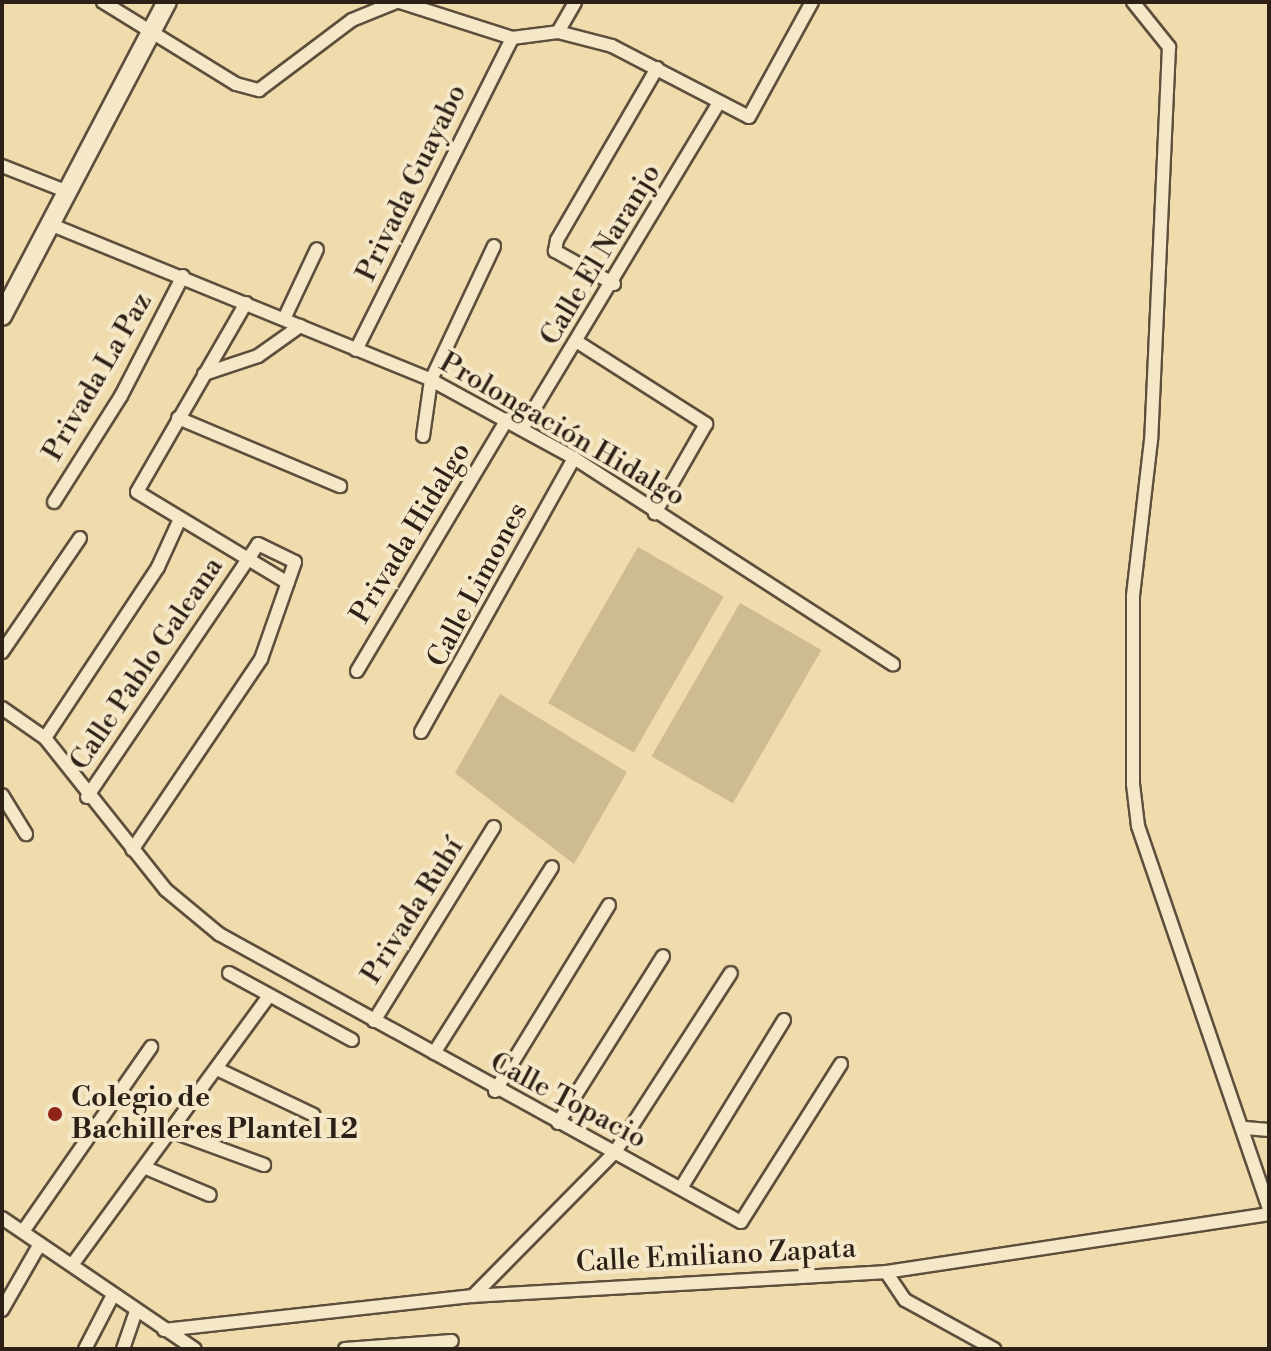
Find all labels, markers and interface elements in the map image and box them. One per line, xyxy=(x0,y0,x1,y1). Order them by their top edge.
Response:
street label: Privada Guayabo xyxy=(350,79,474,287)
street label: Calle El Naranjo xyxy=(534,158,668,352)
street label: Privada La Paz xyxy=(36,287,160,467)
street label: Prolongación Hidalgo xyxy=(433,346,691,514)
street label: Privada Hidalgo xyxy=(344,436,478,630)
street label: Calle Limones xyxy=(421,497,535,673)
street label: Calle Pablo Galeana xyxy=(63,551,231,777)
street label: Privada Rubí xyxy=(355,832,471,990)
street label: Calle Topacio xyxy=(484,1046,652,1156)
place label: Colegio de Bachilleres Plantel 12 xyxy=(71,1081,358,1147)
marker: Colegio de Bachilleres Plantel 12 xyxy=(46,1105,64,1123)
street label: Calle Emiliano Zapata xyxy=(575,1232,857,1280)

